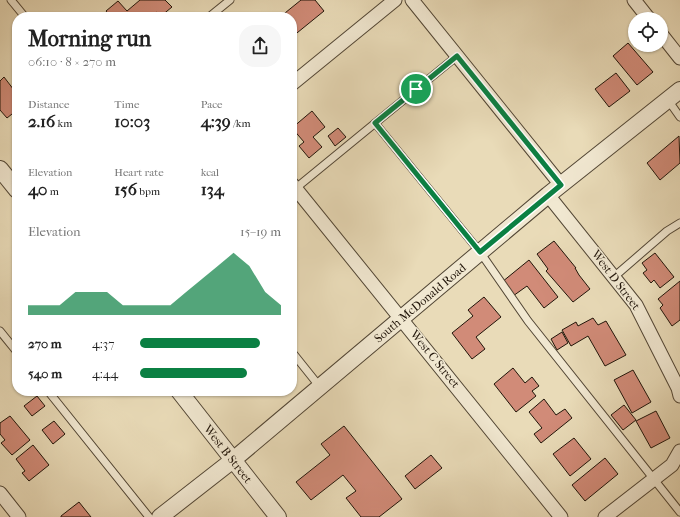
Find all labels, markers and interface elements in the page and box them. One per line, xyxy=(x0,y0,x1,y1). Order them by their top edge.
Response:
map controls xyxy=(628,12,668,52)
button: locate xyxy=(628,12,668,52)
button: share xyxy=(239,25,281,67)
text: Morning run xyxy=(28,26,151,52)
text: 06:10 · 8 × 270 m xyxy=(28,54,116,69)
pin xyxy=(399,72,433,106)
icon: arrive xyxy=(405,78,427,100)
text: Distance xyxy=(28,98,69,111)
text: Time xyxy=(114,98,139,111)
text: Pace xyxy=(201,98,223,111)
text: 2.16 xyxy=(28,111,55,131)
text: 10:03 xyxy=(114,111,150,131)
text: 4:39 xyxy=(201,111,231,131)
text: km xyxy=(55,117,72,130)
text: /km xyxy=(231,117,251,130)
text: Elevation xyxy=(28,166,72,179)
text: Heart rate xyxy=(114,166,164,179)
text: kcal xyxy=(201,166,219,179)
text: 40 xyxy=(28,179,47,199)
text: 156 xyxy=(114,179,137,199)
text: 134 xyxy=(201,179,224,199)
text: m xyxy=(47,185,59,198)
text: bpm xyxy=(137,185,160,198)
text: Elevation xyxy=(28,224,81,239)
text: 15–19 m xyxy=(240,224,281,239)
street label: West D Street xyxy=(588,246,644,313)
street label: South McDonald Road xyxy=(371,260,469,345)
street label: West C Street xyxy=(407,326,463,391)
text: 270 m xyxy=(28,336,62,351)
text: 4:37 xyxy=(92,336,114,351)
text: 540 m xyxy=(28,366,62,381)
text: 4:44 xyxy=(92,366,118,381)
street label: West B Street xyxy=(200,421,256,487)

